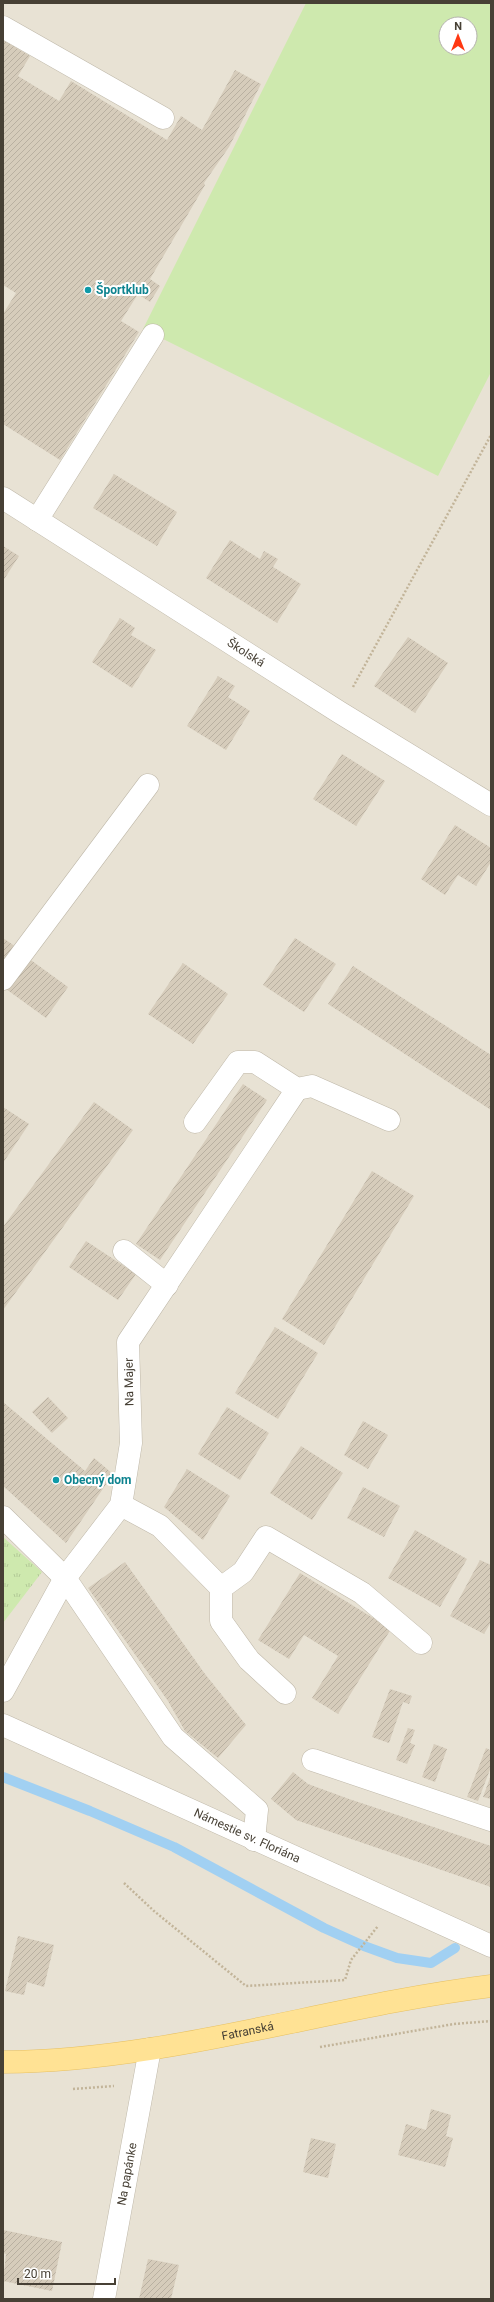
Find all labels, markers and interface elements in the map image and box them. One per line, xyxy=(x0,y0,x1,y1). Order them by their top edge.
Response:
north arrow xyxy=(438,16,478,56)
text: N xyxy=(454,20,462,33)
place label: Športklub xyxy=(96,282,149,297)
marker: Športklub xyxy=(83,285,93,295)
street label: Školská xyxy=(225,635,267,670)
street label: Na Majer xyxy=(122,1358,136,1406)
place label: Obecný dom xyxy=(64,1473,131,1487)
marker: Obecný dom xyxy=(51,1475,61,1485)
street label: Námestie sv. Floriána xyxy=(192,1805,302,1866)
street label: Fatranská xyxy=(220,2019,275,2043)
street label: Na papánke xyxy=(114,2142,140,2207)
scale bar xyxy=(18,2260,115,2286)
text: 20 m xyxy=(24,2267,51,2281)

